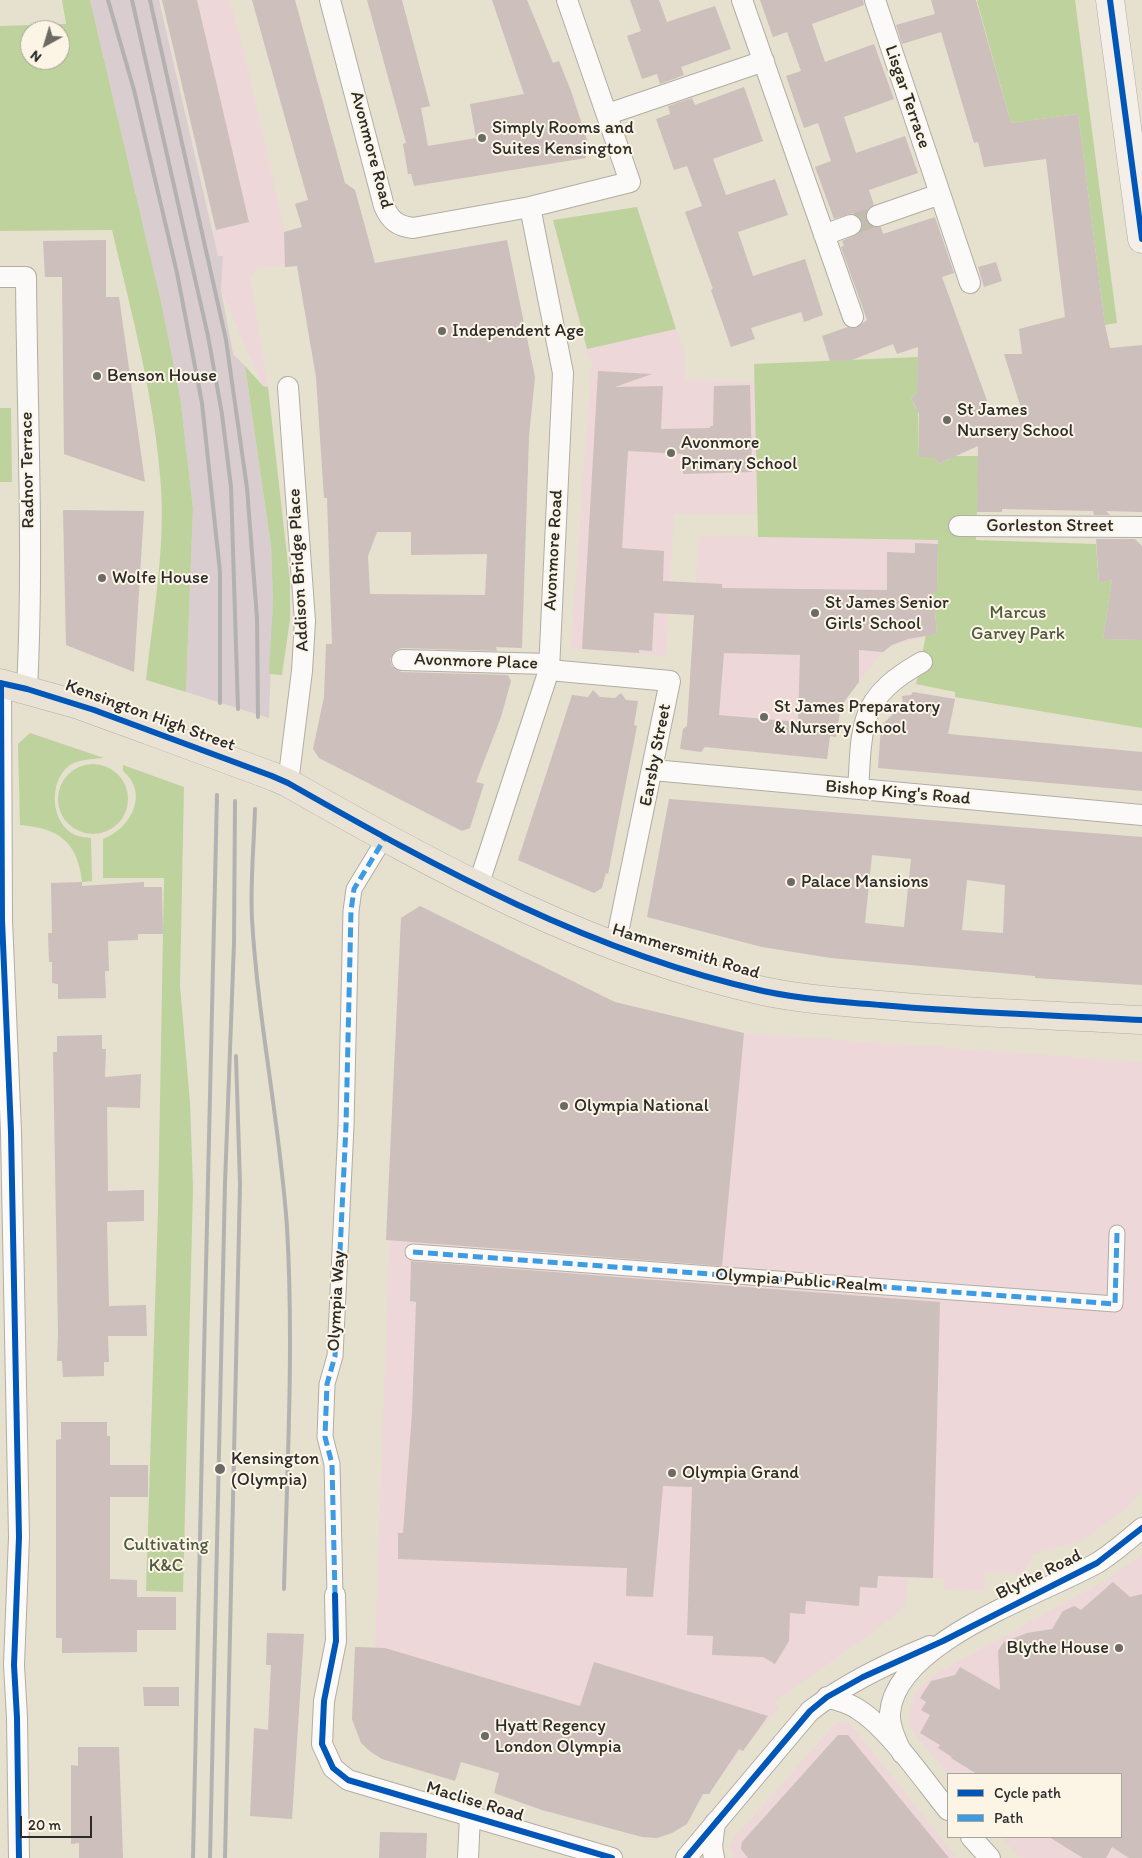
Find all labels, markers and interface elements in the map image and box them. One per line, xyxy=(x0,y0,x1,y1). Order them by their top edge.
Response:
north arrow xyxy=(20,20,70,70)
street label: Lisgar Terrace xyxy=(879,43,935,151)
text: N xyxy=(27,47,45,66)
street label: Avonmore Road xyxy=(345,89,397,211)
place label: Simply Rooms and Suites Kensington xyxy=(492,117,634,160)
marker: Simply Rooms and Suites Kensington xyxy=(476,132,488,144)
place label: Independent Age xyxy=(452,320,584,342)
marker: Independent Age xyxy=(436,325,448,337)
place label: Benson House xyxy=(107,365,217,387)
marker: Benson House xyxy=(91,370,103,382)
place label: St James Nursery School xyxy=(957,399,1074,442)
street label: Radnor Terrace xyxy=(16,411,40,529)
marker: St James Nursery School xyxy=(941,414,953,426)
place label: Avonmore Primary School xyxy=(681,432,797,474)
marker: Avonmore Primary School xyxy=(665,447,677,459)
street label: Addison Bridge Place xyxy=(284,488,314,652)
street label: Avonmore Road xyxy=(540,489,568,611)
street label: Gorleston Street xyxy=(986,515,1114,537)
place label: Wolfe House xyxy=(112,567,209,589)
marker: Wolfe House xyxy=(96,572,108,584)
place label: St James Senior Girls' School xyxy=(825,592,949,634)
park label: Marcus Garvey Park xyxy=(971,602,1065,644)
marker: St James Senior Girls' School xyxy=(809,607,821,619)
street label: Avonmore Place xyxy=(414,649,538,675)
street label: Kensington High Street xyxy=(62,675,238,757)
place label: St James Preparatory & Nursery School xyxy=(774,696,940,739)
street label: Earsby Street xyxy=(635,702,677,808)
marker: St James Preparatory & Nursery School xyxy=(758,711,770,723)
street label: Bishop King's Road xyxy=(824,776,972,810)
place label: Palace Mansions xyxy=(801,871,929,893)
marker: Palace Mansions xyxy=(785,876,797,888)
street label: Hammersmith Road xyxy=(609,919,763,985)
place label: Olympia National xyxy=(574,1095,709,1117)
marker: Olympia National xyxy=(558,1100,570,1112)
street label: Olympia Way xyxy=(324,1250,350,1352)
street label: Olympia Public Realm xyxy=(714,1264,884,1298)
place label: Kensington (Olympia) xyxy=(231,1448,319,1490)
marker: Kensington (Olympia) xyxy=(213,1462,227,1476)
place label: Olympia Grand xyxy=(682,1462,799,1484)
marker: Olympia Grand xyxy=(666,1467,678,1479)
park label: Cultivating K&C xyxy=(123,1534,209,1576)
street label: Blythe Road xyxy=(992,1545,1086,1605)
place label: Blythe House xyxy=(1007,1637,1109,1659)
marker: Blythe House xyxy=(1113,1642,1125,1654)
place label: Hyatt Regency London Olympia xyxy=(495,1715,621,1758)
marker: Hyatt Regency London Olympia xyxy=(479,1730,491,1742)
legend xyxy=(947,1773,1122,1838)
street label: Maclise Road xyxy=(423,1777,527,1827)
text: Cycle path xyxy=(994,1784,1061,1802)
scale bar xyxy=(22,1806,95,1838)
text: Path xyxy=(994,1809,1023,1827)
text: 20 m xyxy=(28,1816,61,1834)

